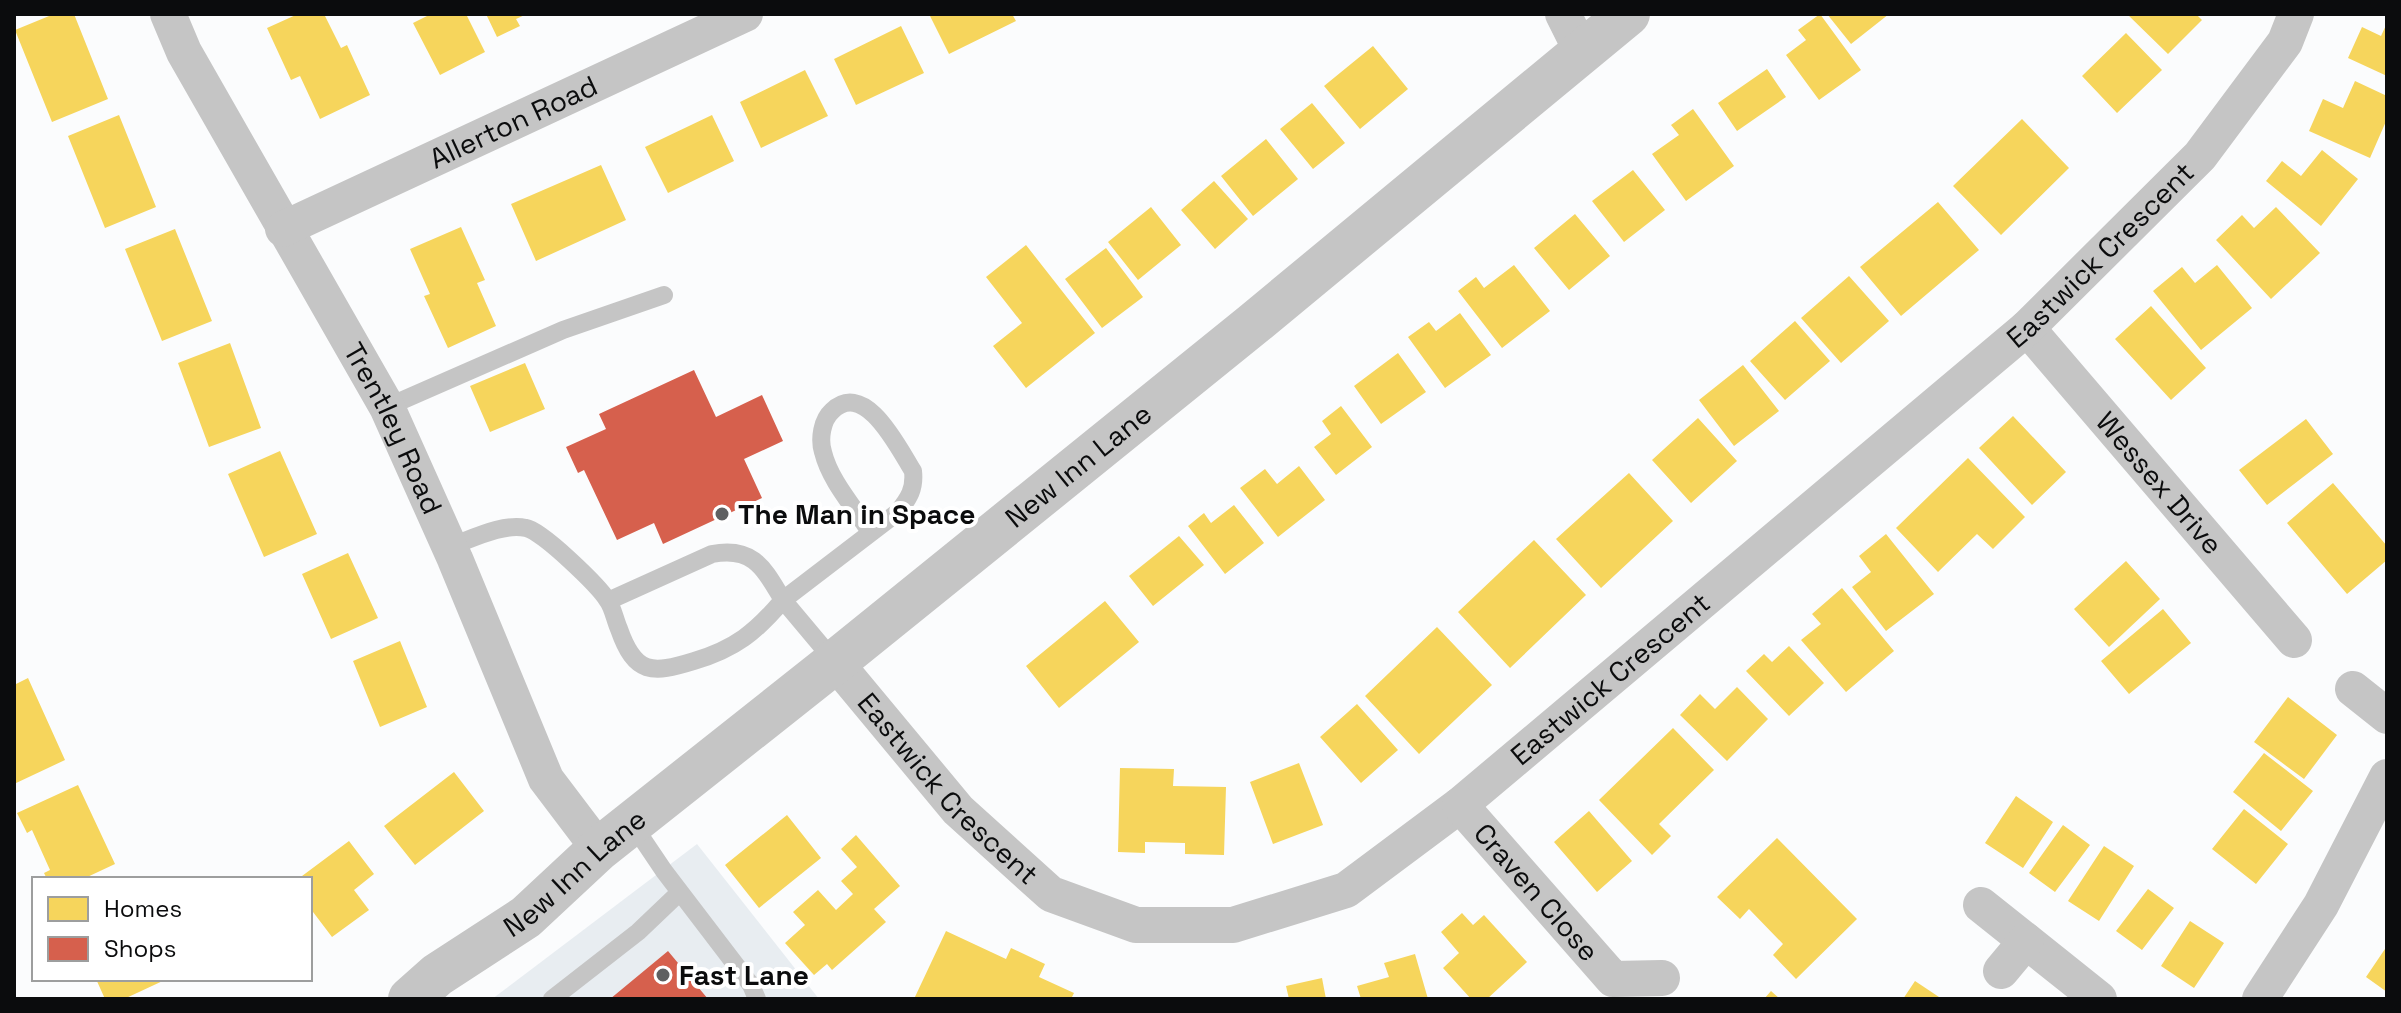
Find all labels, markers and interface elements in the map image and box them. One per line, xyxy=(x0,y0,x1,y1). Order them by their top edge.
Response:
street label: Allerton Road xyxy=(423,67,603,176)
street label: Eastwick Crescent xyxy=(1999,154,2202,356)
street label: Trentley Road xyxy=(336,336,451,520)
street label: New Inn Lane xyxy=(998,395,1159,535)
street label: Wessex Drive xyxy=(2088,404,2231,562)
place label: The Man in Space xyxy=(738,496,975,532)
marker: The Man in Space xyxy=(713,505,731,523)
street label: Eastwick Crescent xyxy=(1503,584,1717,773)
street label: Eastwick Crescent xyxy=(850,685,1046,892)
street label: New Inn Lane xyxy=(497,801,653,945)
street label: Craven Close xyxy=(1466,815,1607,969)
legend xyxy=(32,877,312,981)
text: Homes xyxy=(104,893,182,924)
text: Shops xyxy=(104,933,176,964)
place label: Fast Lane xyxy=(679,957,809,993)
marker: Fast Lane xyxy=(654,966,672,984)

